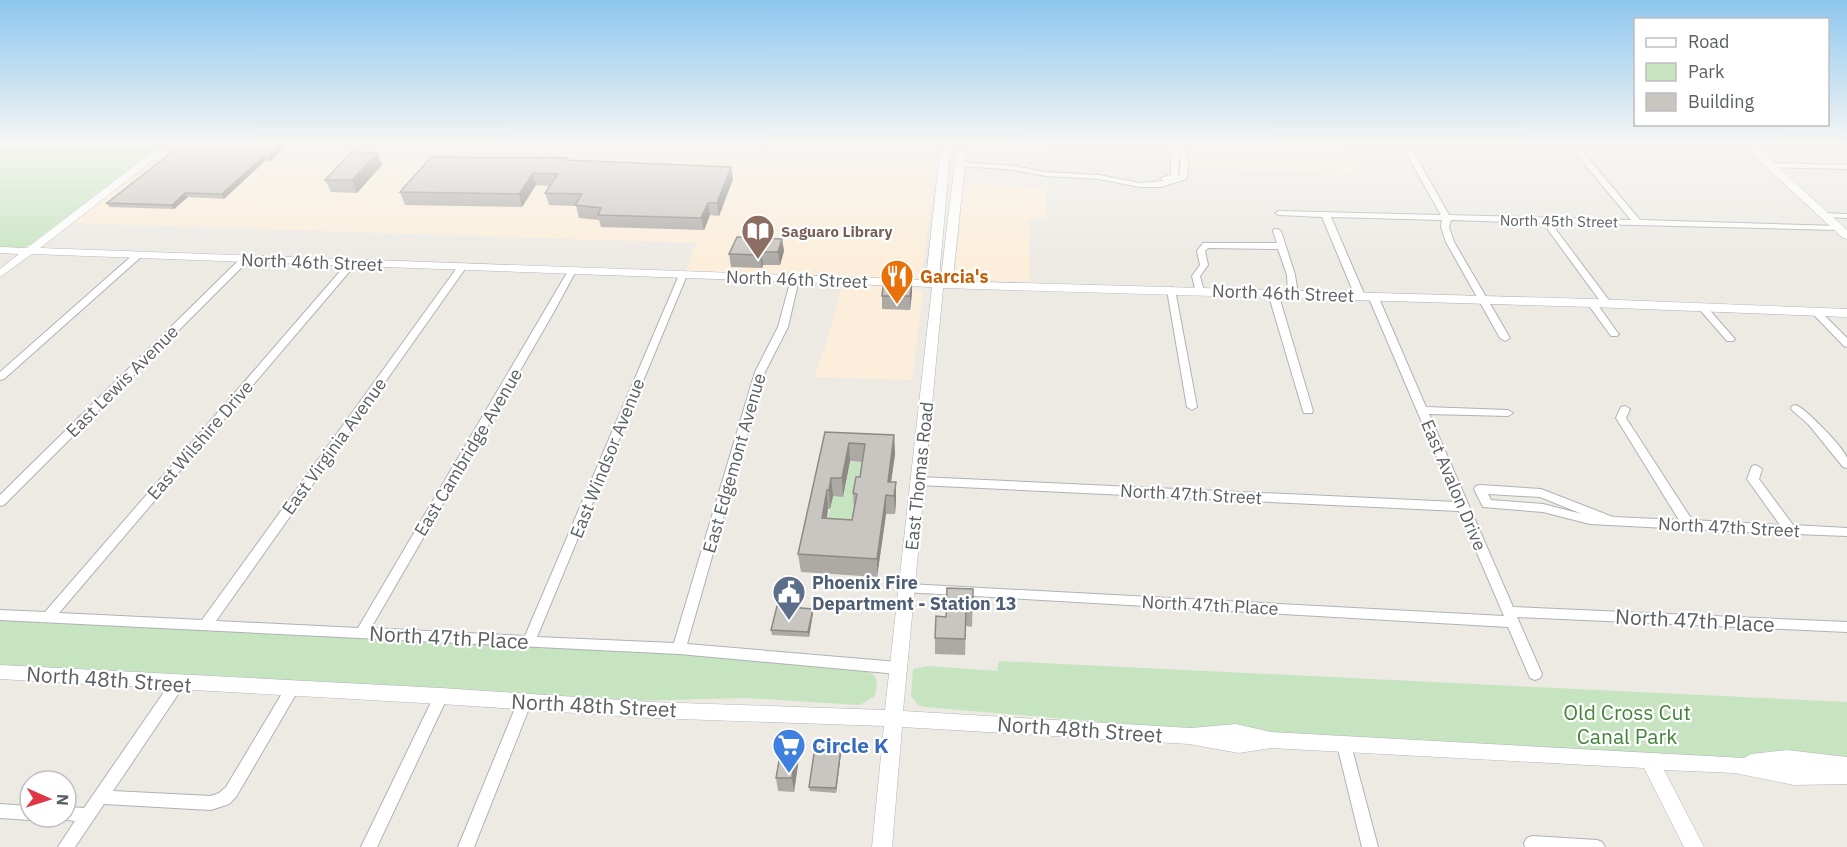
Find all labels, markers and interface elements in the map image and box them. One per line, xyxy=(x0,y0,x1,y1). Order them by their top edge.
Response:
legend xyxy=(1634,18,1829,126)
text: Road xyxy=(1688,30,1729,53)
text: Park xyxy=(1688,60,1725,83)
text: Building xyxy=(1688,90,1755,113)
street label: North 45th Street xyxy=(1500,210,1618,232)
library icon: Saguaro Library xyxy=(740,213,776,260)
place label: Saguaro Library xyxy=(781,222,893,241)
street label: North 46th Street xyxy=(241,248,383,276)
restaurant icon: Garcia's xyxy=(879,258,915,305)
street label: North 46th Street xyxy=(726,265,868,293)
place label: Garcia's xyxy=(920,265,989,288)
street label: North 46th Street xyxy=(1212,279,1354,307)
street label: East Lewis Avenue xyxy=(61,320,183,442)
street label: East Cambridge Avenue xyxy=(409,364,527,540)
street label: East Edgemont Avenue xyxy=(697,370,771,556)
street label: East Virginia Avenue xyxy=(277,373,391,519)
street label: East Windsor Avenue xyxy=(564,375,650,541)
street label: East Wilshire Drive xyxy=(142,376,258,504)
street label: East Thomas Road xyxy=(900,400,938,552)
street label: East Avalon Drive xyxy=(1416,416,1492,554)
street label: North 47th Street xyxy=(1119,479,1263,509)
street label: North 47th Street xyxy=(1657,512,1801,542)
place label: Phoenix Fire Department - Station 13 xyxy=(812,571,1017,615)
public building icon: Phoenix Fire Department - Station 13 xyxy=(771,574,807,621)
street label: North 47th Place xyxy=(1141,590,1279,620)
street label: North 47th Place xyxy=(1615,602,1775,638)
street label: North 47th Place xyxy=(369,619,529,655)
street label: North 48th Street xyxy=(25,659,193,699)
street label: North 48th Street xyxy=(511,687,677,723)
park label: Old Cross Cut Canal Park xyxy=(1563,698,1691,750)
street label: North 48th Street xyxy=(996,709,1164,749)
supermarket icon: Circle K xyxy=(771,727,807,774)
place label: Circle K xyxy=(812,731,889,759)
north arrow xyxy=(18,769,78,829)
text: N xyxy=(53,793,73,806)

